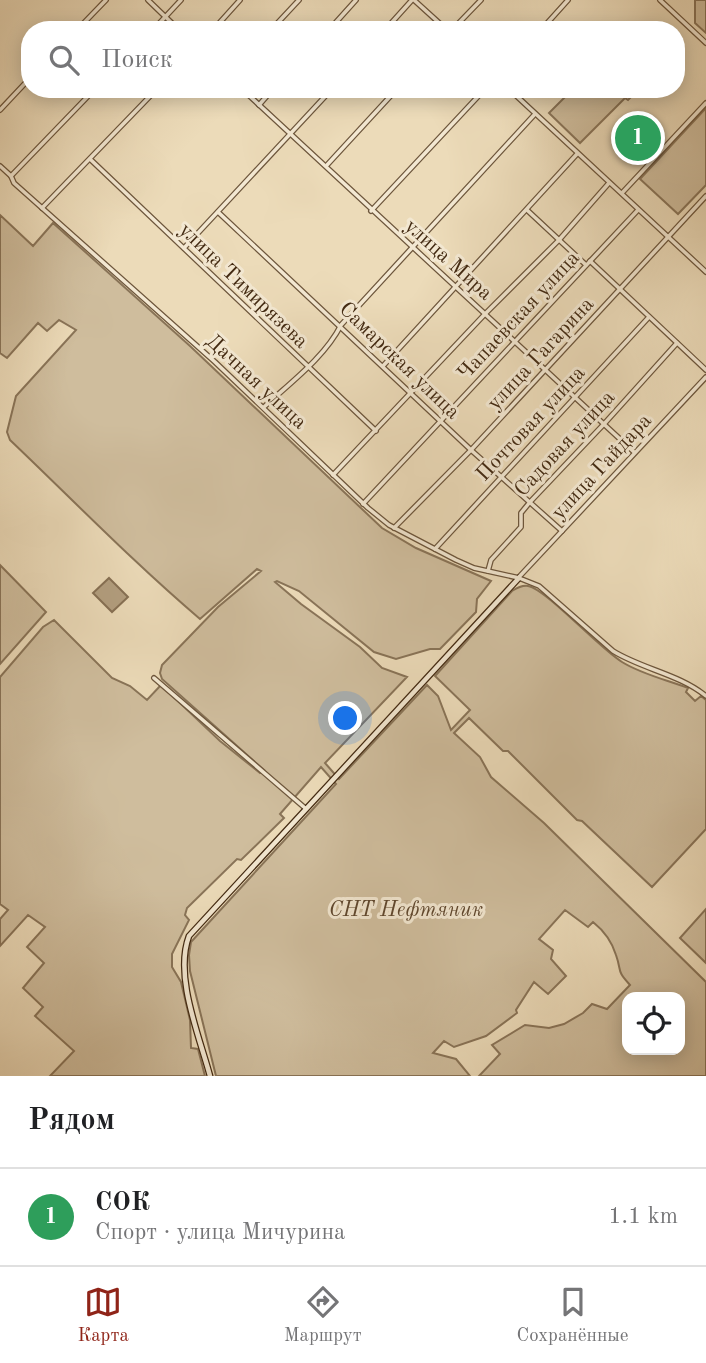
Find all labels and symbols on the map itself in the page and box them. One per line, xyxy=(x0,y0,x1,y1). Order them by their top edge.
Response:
pin: 1 xyxy=(615,112,661,164)
street label: улица Мира xyxy=(400,216,496,305)
street label: улица Тимирязева xyxy=(174,219,312,353)
street label: Чапаевская улица xyxy=(454,247,584,385)
street label: улица Гагарина xyxy=(484,294,598,414)
street label: Самарская улица xyxy=(335,299,463,424)
street label: Дачная улица xyxy=(202,330,310,434)
street label: Почтовая улица xyxy=(473,362,590,486)
street label: Садовая улица xyxy=(511,387,619,501)
street label: улица Гайдара xyxy=(548,410,656,524)
your location xyxy=(328,701,362,735)
park label: СНТ Нефтяник xyxy=(329,900,483,921)

